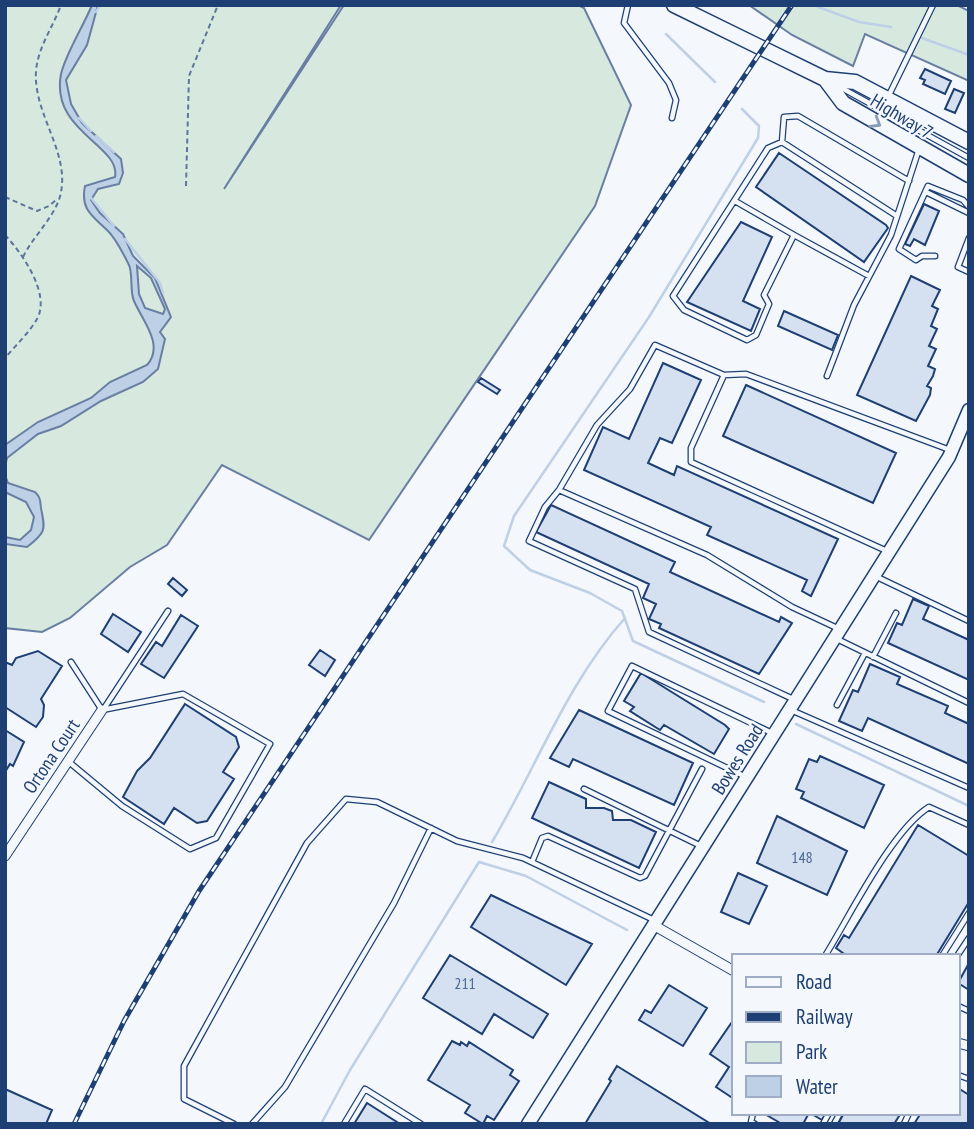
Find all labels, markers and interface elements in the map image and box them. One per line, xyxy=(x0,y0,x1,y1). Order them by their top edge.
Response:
street label: Highway 7 xyxy=(866,88,938,144)
one-way arrow xyxy=(868,114,881,127)
street label: Ortona Court xyxy=(17,713,85,798)
street label: Bowes Road xyxy=(706,719,768,799)
house number: 148 xyxy=(791,847,813,867)
legend xyxy=(732,954,960,1115)
text: Road xyxy=(796,968,832,995)
house number: 211 xyxy=(454,973,476,993)
text: Railway xyxy=(796,1003,853,1030)
text: Park xyxy=(796,1038,827,1065)
text: Water xyxy=(796,1073,838,1100)

